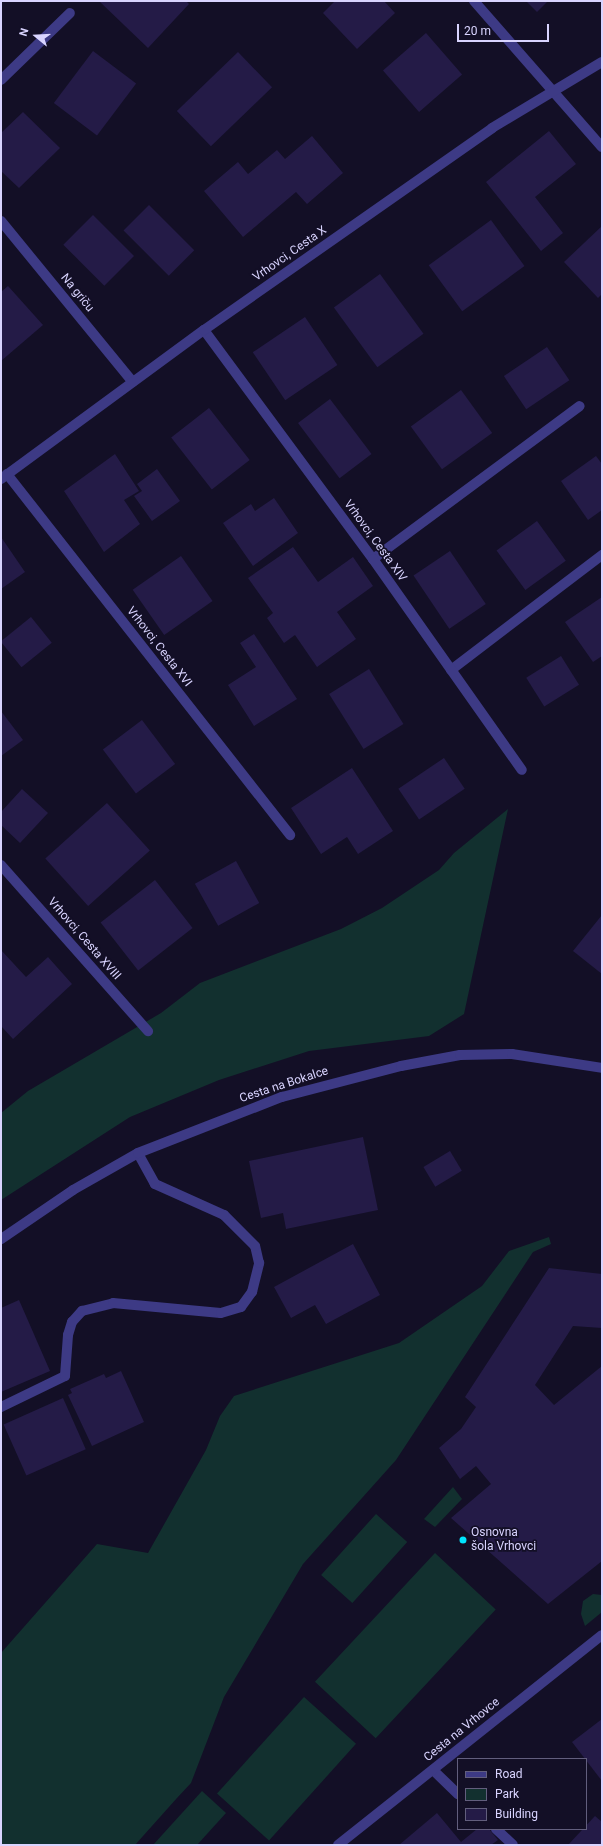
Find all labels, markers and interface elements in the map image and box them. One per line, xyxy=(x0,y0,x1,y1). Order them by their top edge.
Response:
north arrow xyxy=(16,16,56,56)
scale bar xyxy=(459,16,551,42)
text: 20 m xyxy=(464,24,491,38)
text: N xyxy=(17,26,31,38)
street label: Vrhovci, Cesta X xyxy=(250,223,330,285)
street label: Na griču xyxy=(57,271,97,315)
street label: Vrhovci, Cesta XIV xyxy=(341,497,409,585)
street label: Vrhovci, Cesta XVI xyxy=(123,604,195,690)
street label: Vrhovci, Cesta XVIII xyxy=(44,895,124,983)
street label: Cesta na Bokalce xyxy=(238,1064,330,1106)
place label: Osnovna šola Vrhovci xyxy=(471,1526,536,1554)
marker: Osnovna šola Vrhovci xyxy=(458,1535,468,1545)
street label: Cesta na Vrhovce xyxy=(421,1695,503,1765)
legend xyxy=(457,1758,587,1830)
text: Road xyxy=(495,1767,523,1781)
text: Park xyxy=(495,1787,519,1801)
text: Building xyxy=(495,1807,538,1821)

